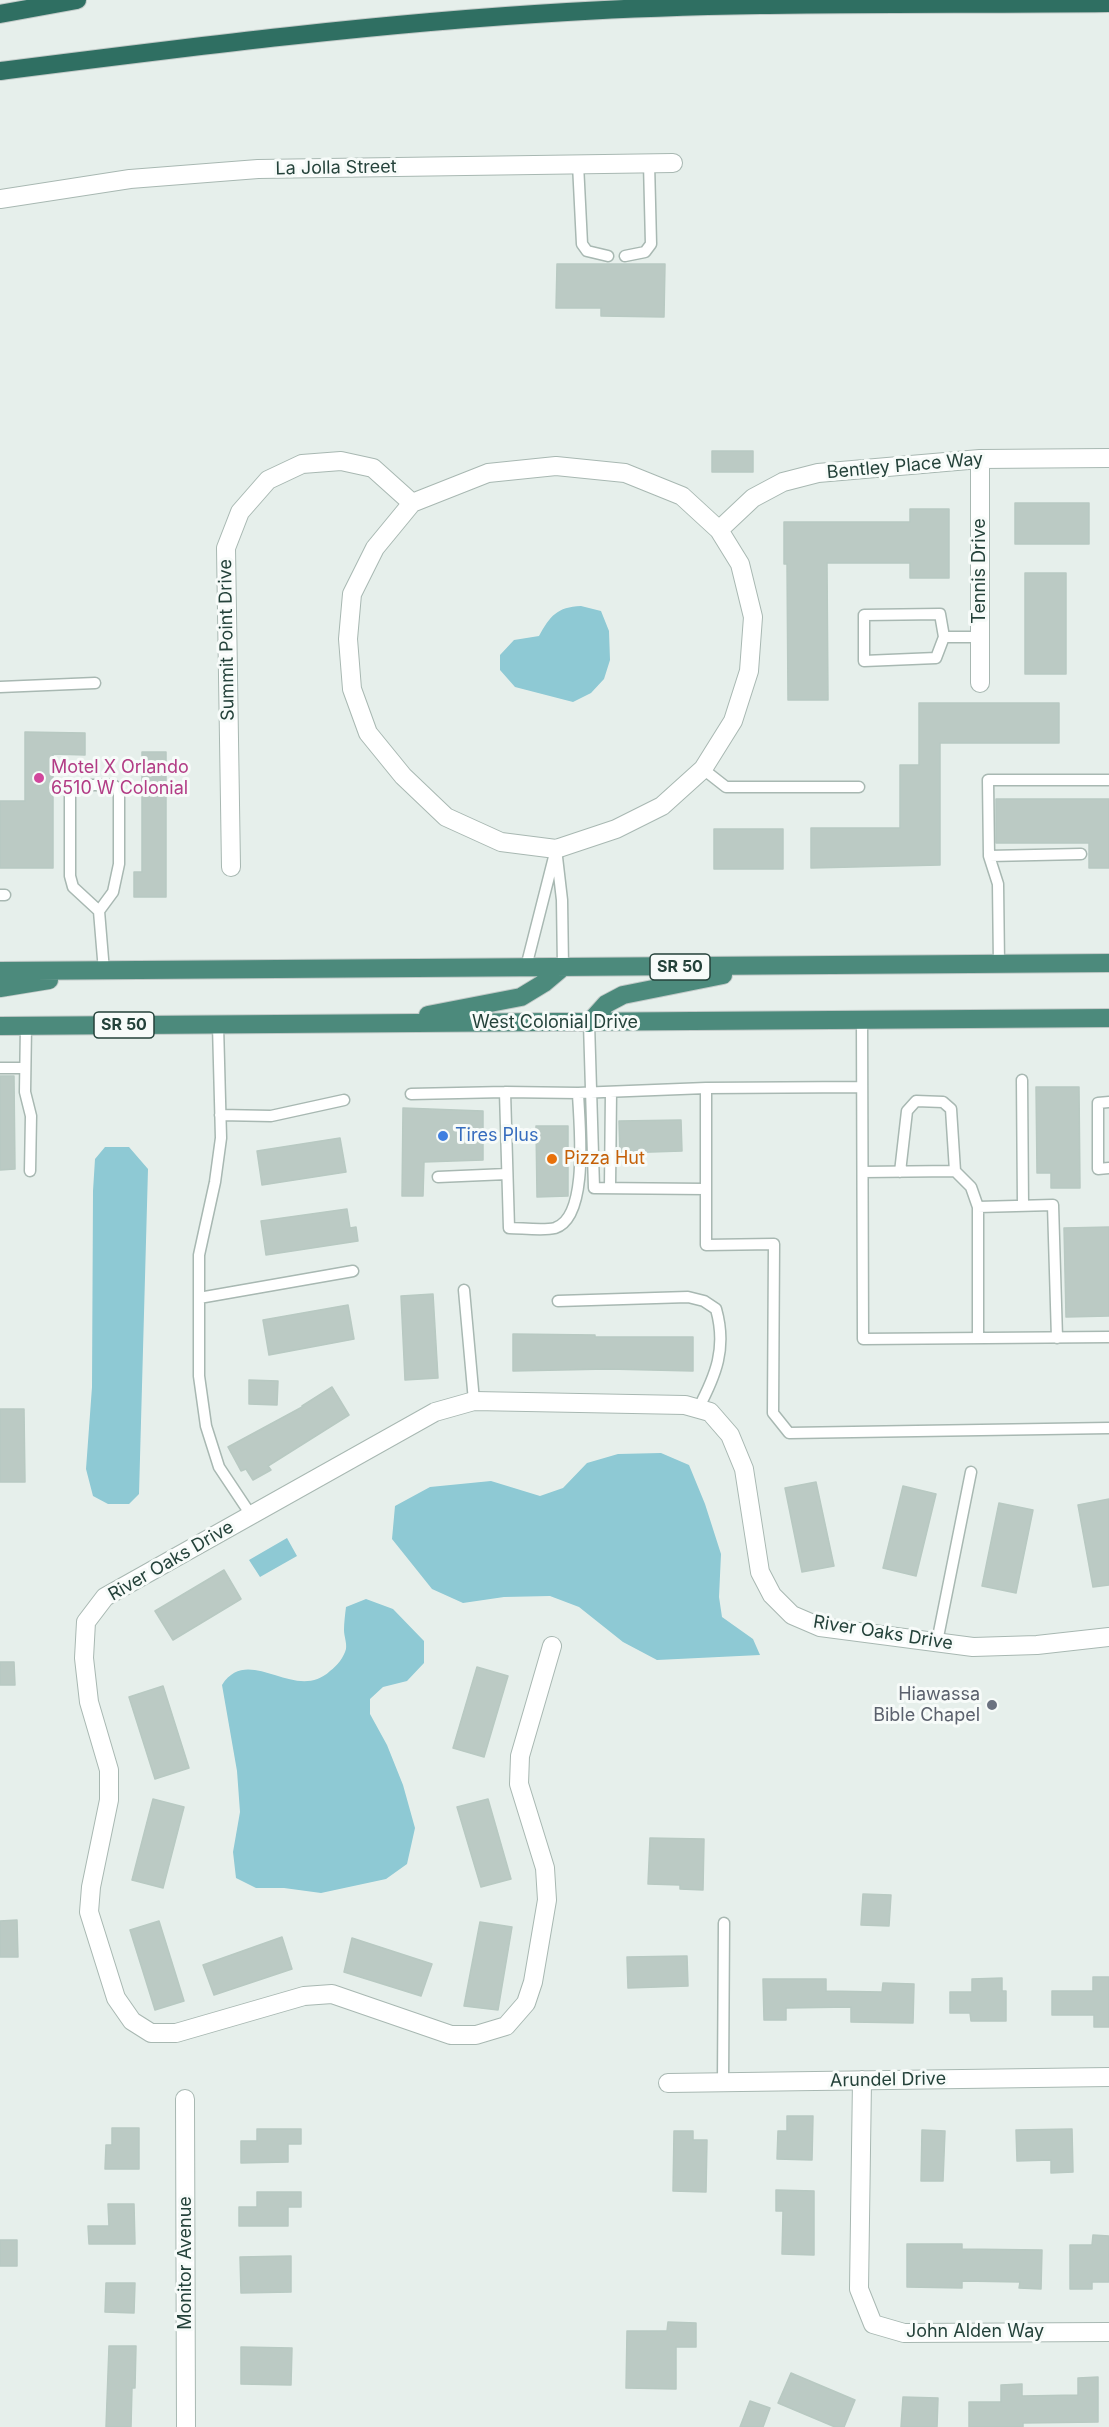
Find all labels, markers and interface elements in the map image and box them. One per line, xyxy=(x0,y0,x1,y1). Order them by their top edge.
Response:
street label: La Jolla Street xyxy=(275,156,397,180)
street label: Bentley Place Way xyxy=(826,448,984,484)
street label: Tennis Drive xyxy=(969,518,991,624)
street label: Summit Point Drive xyxy=(215,559,239,721)
place label: Motel X Orlando 6510 W Colonial xyxy=(51,757,189,800)
marker: Motel X Orlando 6510 W Colonial xyxy=(32,771,46,785)
road number: SR 50 xyxy=(650,954,710,980)
road number: SR 50 xyxy=(94,1012,154,1038)
street label: West Colonial Drive xyxy=(472,1012,638,1034)
place label: Tires Plus xyxy=(455,1125,539,1147)
marker: Tires Plus xyxy=(436,1129,450,1143)
place label: Pizza Hut xyxy=(564,1148,645,1170)
marker: Pizza Hut xyxy=(545,1152,559,1166)
street label: River Oaks Drive xyxy=(105,1516,237,1606)
street label: River Oaks Drive xyxy=(812,1611,954,1655)
place label: Hiawassa Bible Chapel xyxy=(873,1684,980,1726)
marker: Hiawassa Bible Chapel xyxy=(985,1698,999,1712)
street label: Arundel Drive xyxy=(830,2068,946,2092)
street label: Monitor Avenue xyxy=(175,2196,197,2330)
street label: John Alden Way xyxy=(906,2321,1044,2343)

